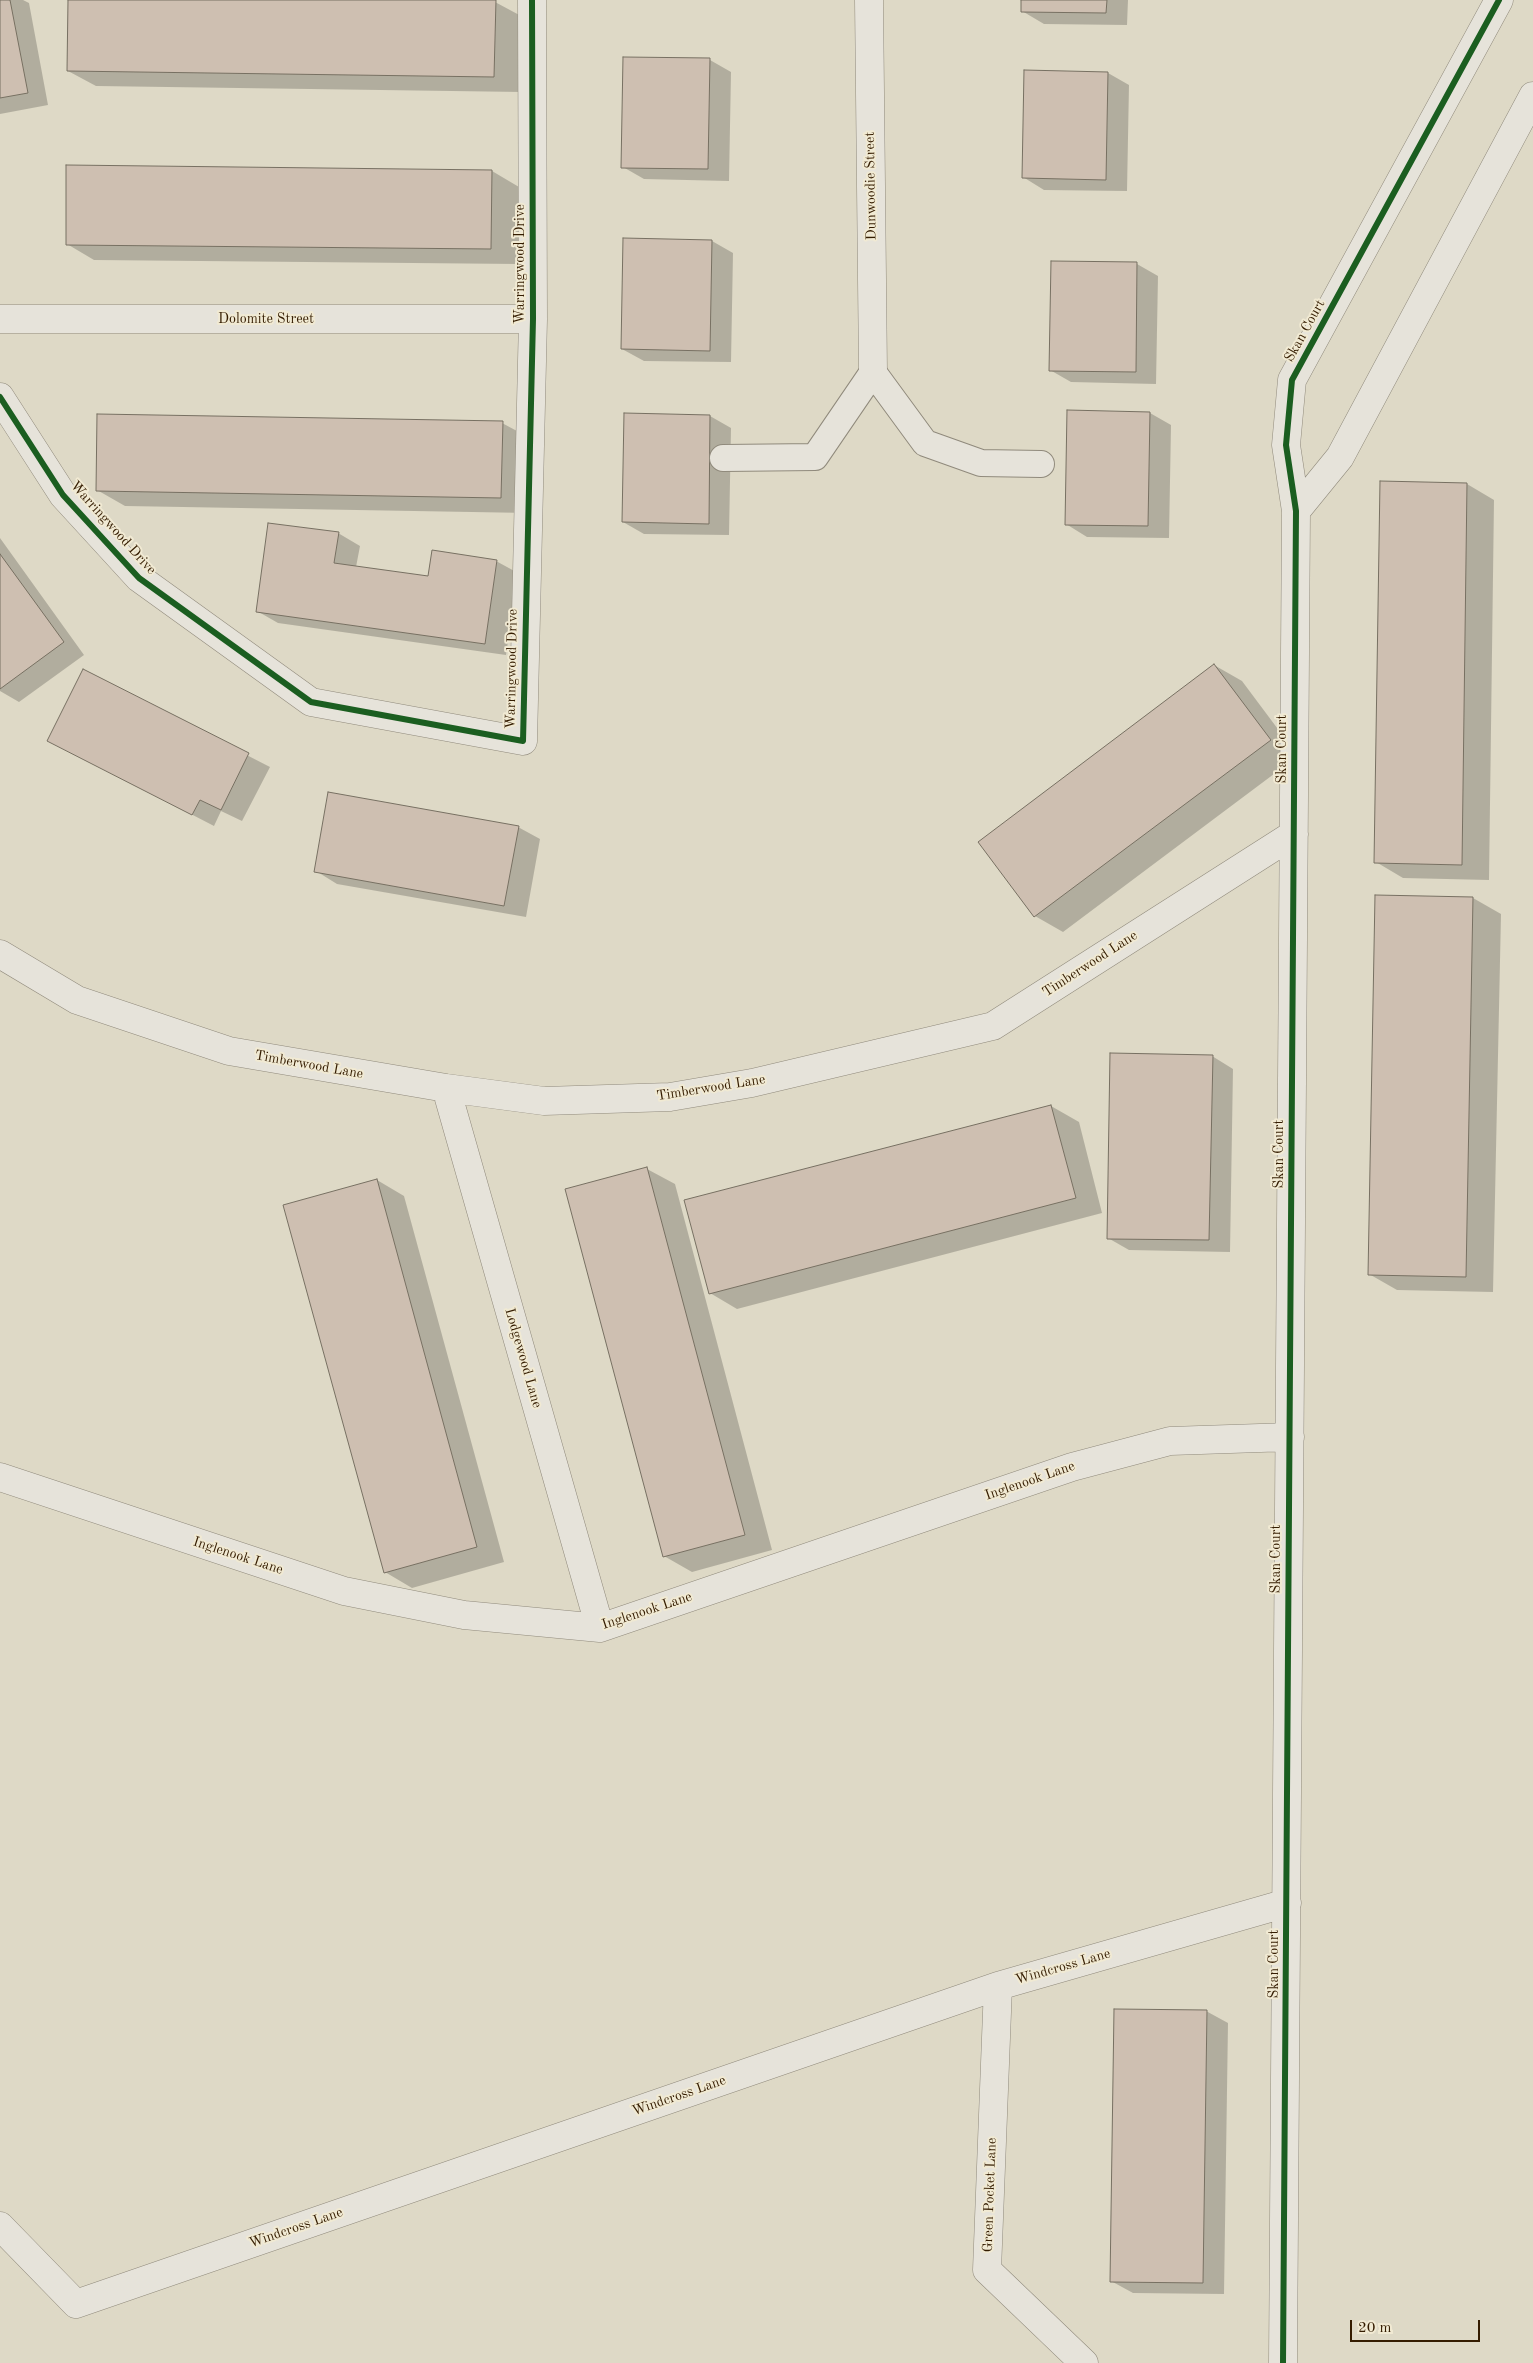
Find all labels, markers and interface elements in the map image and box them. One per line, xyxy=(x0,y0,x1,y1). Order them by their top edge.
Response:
street label: Dunwoodie Street xyxy=(862,132,880,240)
street label: Warringwood Drive xyxy=(512,204,528,324)
street label: Skan Court xyxy=(1281,297,1329,365)
street label: Dolomite Street xyxy=(218,311,314,327)
street label: Warringwood Drive xyxy=(67,478,159,578)
street label: Warringwood Drive xyxy=(503,609,521,729)
street label: Skan Court xyxy=(1274,715,1290,783)
street label: Timberwood Lane xyxy=(1039,927,1141,1001)
street label: Timberwood Lane xyxy=(253,1047,365,1083)
street label: Timberwood Lane xyxy=(655,1071,767,1105)
street label: Skan Court xyxy=(1271,1120,1287,1188)
street label: Lodgewood Lane xyxy=(501,1306,545,1410)
street label: Inglenook Lane xyxy=(983,1458,1077,1504)
street label: Skan Court xyxy=(1268,1525,1284,1593)
street label: Inglenook Lane xyxy=(191,1534,285,1578)
street label: Inglenook Lane xyxy=(600,1589,694,1633)
street label: Skan Court xyxy=(1266,1930,1282,1998)
street label: Windcross Lane xyxy=(1014,1945,1112,1989)
street label: Windcross Lane xyxy=(630,2072,728,2120)
street label: Green Pocket Lane xyxy=(980,2137,1000,2253)
street label: Windcross Lane xyxy=(247,2204,345,2252)
scale bar xyxy=(1353,2310,1483,2342)
text: 20 m xyxy=(1358,2321,1392,2336)

